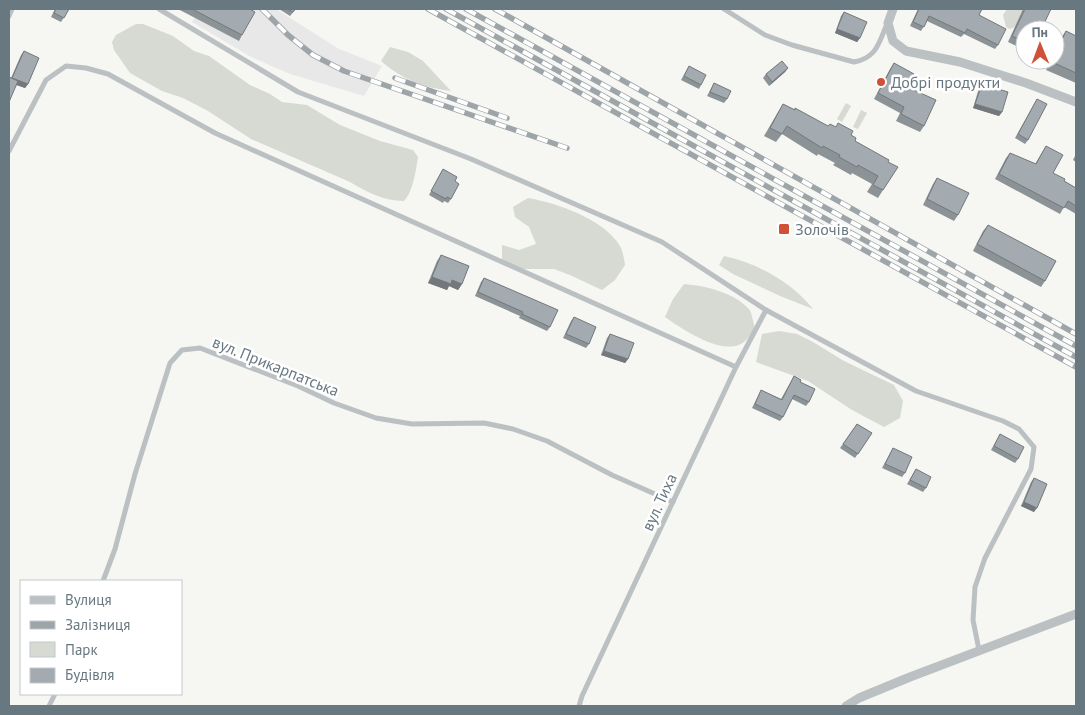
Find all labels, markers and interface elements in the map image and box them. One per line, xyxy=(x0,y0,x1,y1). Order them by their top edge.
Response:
north arrow xyxy=(1015,20,1065,70)
text: Пн xyxy=(1031,23,1048,41)
place label: Добрі продукти xyxy=(891,72,1000,92)
marker: Добрі продукти xyxy=(875,76,887,88)
place label: Золочів xyxy=(795,219,849,239)
marker: Золочів xyxy=(777,222,791,236)
street label: вул. Прикарпатська xyxy=(210,331,342,401)
street label: вул. Тиха xyxy=(637,470,681,534)
legend xyxy=(20,580,182,695)
text: Вулиця xyxy=(65,590,112,609)
text: Залізниця xyxy=(65,615,130,634)
text: Парк xyxy=(65,640,98,659)
text: Будівля xyxy=(65,665,114,684)

